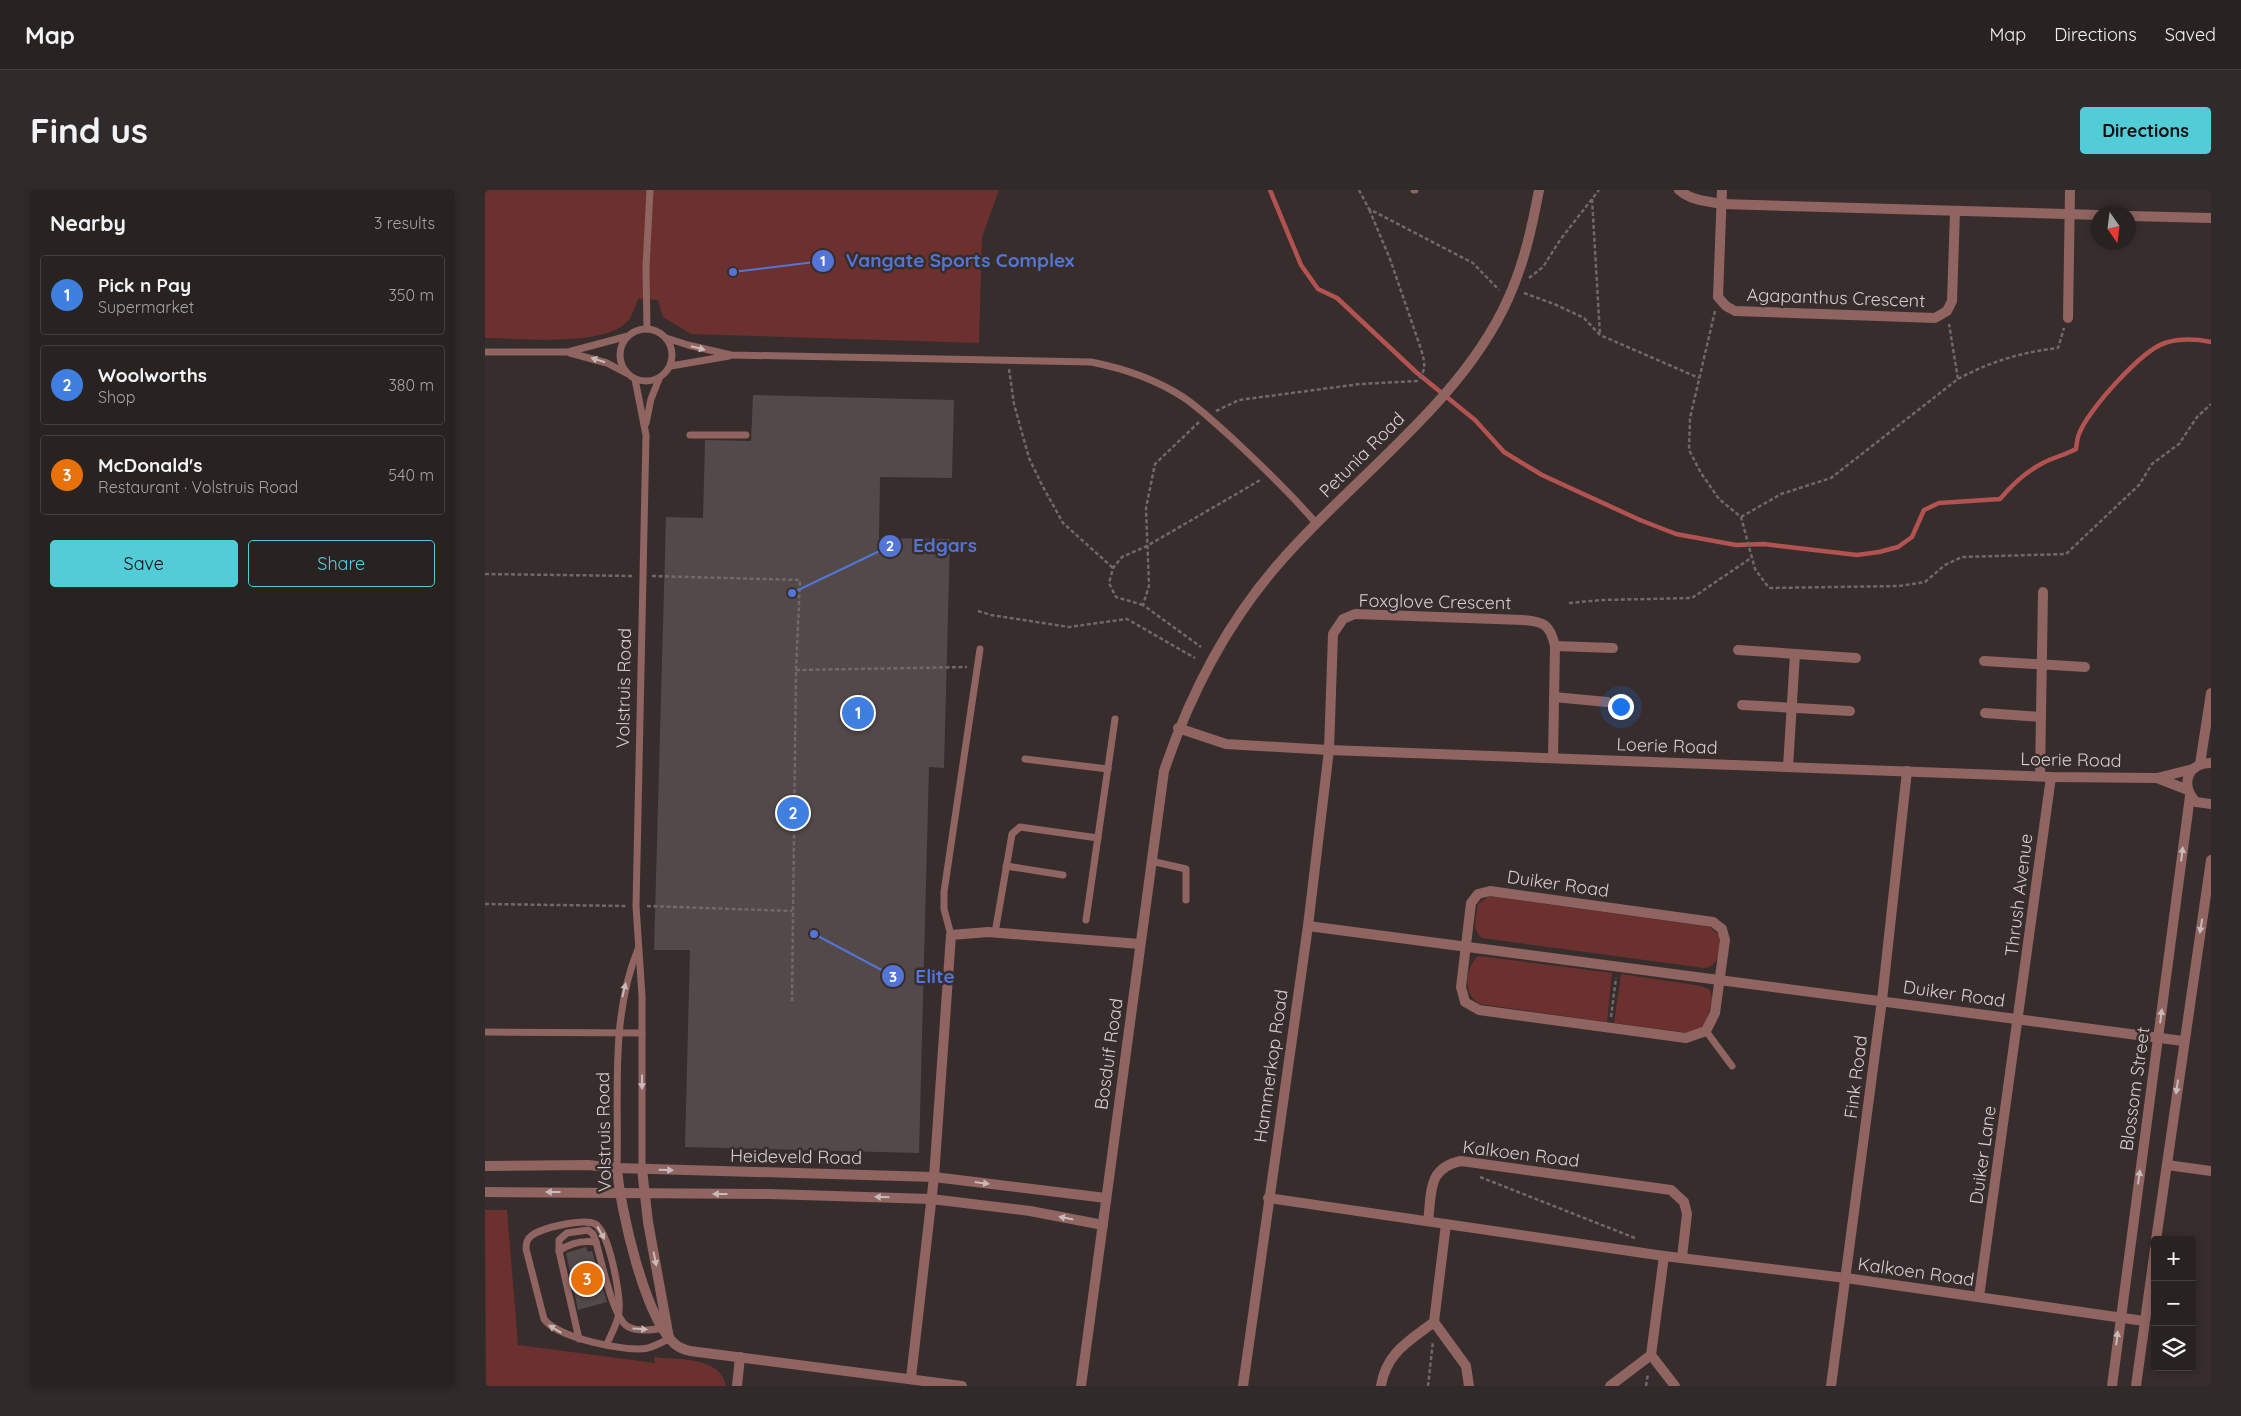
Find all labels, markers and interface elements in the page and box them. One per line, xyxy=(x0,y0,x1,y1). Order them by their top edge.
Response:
text: Map xyxy=(25,20,75,50)
text: Map xyxy=(1989,23,2026,46)
text: Directions xyxy=(2054,23,2137,46)
text: Saved xyxy=(2165,23,2216,46)
button: Directions xyxy=(2080,107,2211,154)
text: Find us xyxy=(30,108,148,152)
north arrow xyxy=(2091,205,2136,250)
text: Nearby xyxy=(50,210,126,236)
text: 3 results xyxy=(374,213,435,233)
callout: Vangate Sports Complex xyxy=(811,244,1084,278)
text: Vangate Sports Complex xyxy=(846,248,1074,272)
text: 1 xyxy=(820,251,826,270)
text: Pick n Pay xyxy=(98,273,191,297)
street label: Agapanthus Crescent xyxy=(1746,283,1926,312)
text: 1 xyxy=(64,285,70,305)
text: 350 m xyxy=(388,285,434,305)
text: Supermarket xyxy=(98,297,194,317)
one-way arrow xyxy=(691,344,706,352)
one-way arrow xyxy=(591,356,606,364)
text: Woolworths xyxy=(98,363,207,387)
text: 2 xyxy=(62,375,72,395)
text: 380 m xyxy=(388,375,434,395)
text: Shop xyxy=(98,387,135,407)
street label: Petunia Road xyxy=(1314,407,1409,502)
text: McDonald's xyxy=(98,453,202,477)
text: 3 xyxy=(63,465,71,485)
text: 540 m xyxy=(388,465,434,485)
text: Restaurant · Volstruis Road xyxy=(98,477,298,497)
callout: Edgars xyxy=(878,529,987,563)
text: Edgars xyxy=(913,533,977,557)
text: 2 xyxy=(886,536,894,555)
button: Save xyxy=(50,540,238,587)
button: Share xyxy=(248,540,435,587)
street label: Foxglove Crescent xyxy=(1358,589,1512,614)
street label: Volstruis Road xyxy=(611,628,636,748)
pin: 1 xyxy=(842,694,874,732)
your location xyxy=(1608,694,1634,720)
street label: Loerie Road xyxy=(1616,732,1718,759)
street label: Loerie Road xyxy=(2020,747,2122,772)
pin: 2 xyxy=(777,794,809,832)
street label: Thrush Avenue xyxy=(2000,832,2037,958)
one-way arrow xyxy=(2178,846,2186,862)
street label: Duiker Road xyxy=(1505,865,1611,902)
one-way arrow xyxy=(2197,918,2205,934)
callout: Elite xyxy=(880,959,964,993)
text: Elite xyxy=(915,964,955,988)
text: 3 xyxy=(889,967,897,986)
street label: Duiker Road xyxy=(1901,975,2007,1012)
one-way arrow xyxy=(620,982,628,997)
street label: Hammerkop Road xyxy=(1248,988,1293,1144)
street label: Bosduif Road xyxy=(1089,997,1128,1111)
one-way arrow xyxy=(2157,1007,2165,1023)
street label: Blossom Street xyxy=(2114,1026,2155,1152)
street label: Fink Road xyxy=(1839,1034,1872,1120)
street label: Volstruis Road xyxy=(591,1072,616,1192)
one-way arrow xyxy=(638,1074,646,1090)
one-way arrow xyxy=(2173,1079,2181,1095)
street label: Duiker Lane xyxy=(1964,1104,2001,1206)
street label: Kalkoen Road xyxy=(1461,1135,1581,1172)
street label: Heideveld Road xyxy=(730,1144,862,1169)
one-way arrow xyxy=(658,1166,674,1174)
one-way arrow xyxy=(2135,1168,2143,1184)
one-way arrow xyxy=(975,1179,991,1187)
one-way arrow xyxy=(545,1188,561,1196)
one-way arrow xyxy=(712,1190,728,1198)
one-way arrow xyxy=(874,1193,890,1201)
one-way arrow xyxy=(1059,1214,1074,1222)
one-way arrow xyxy=(597,1226,606,1239)
map controls xyxy=(2151,1236,2196,1371)
button: + xyxy=(2151,1236,2196,1281)
one-way arrow xyxy=(652,1251,660,1267)
street label: Kalkoen Road xyxy=(1856,1252,1976,1291)
pin: 3 xyxy=(571,1260,603,1298)
button: − xyxy=(2151,1281,2196,1326)
one-way arrow xyxy=(548,1325,563,1333)
one-way arrow xyxy=(633,1325,649,1333)
button: layers xyxy=(2151,1326,2196,1371)
one-way arrow xyxy=(2113,1329,2121,1345)

